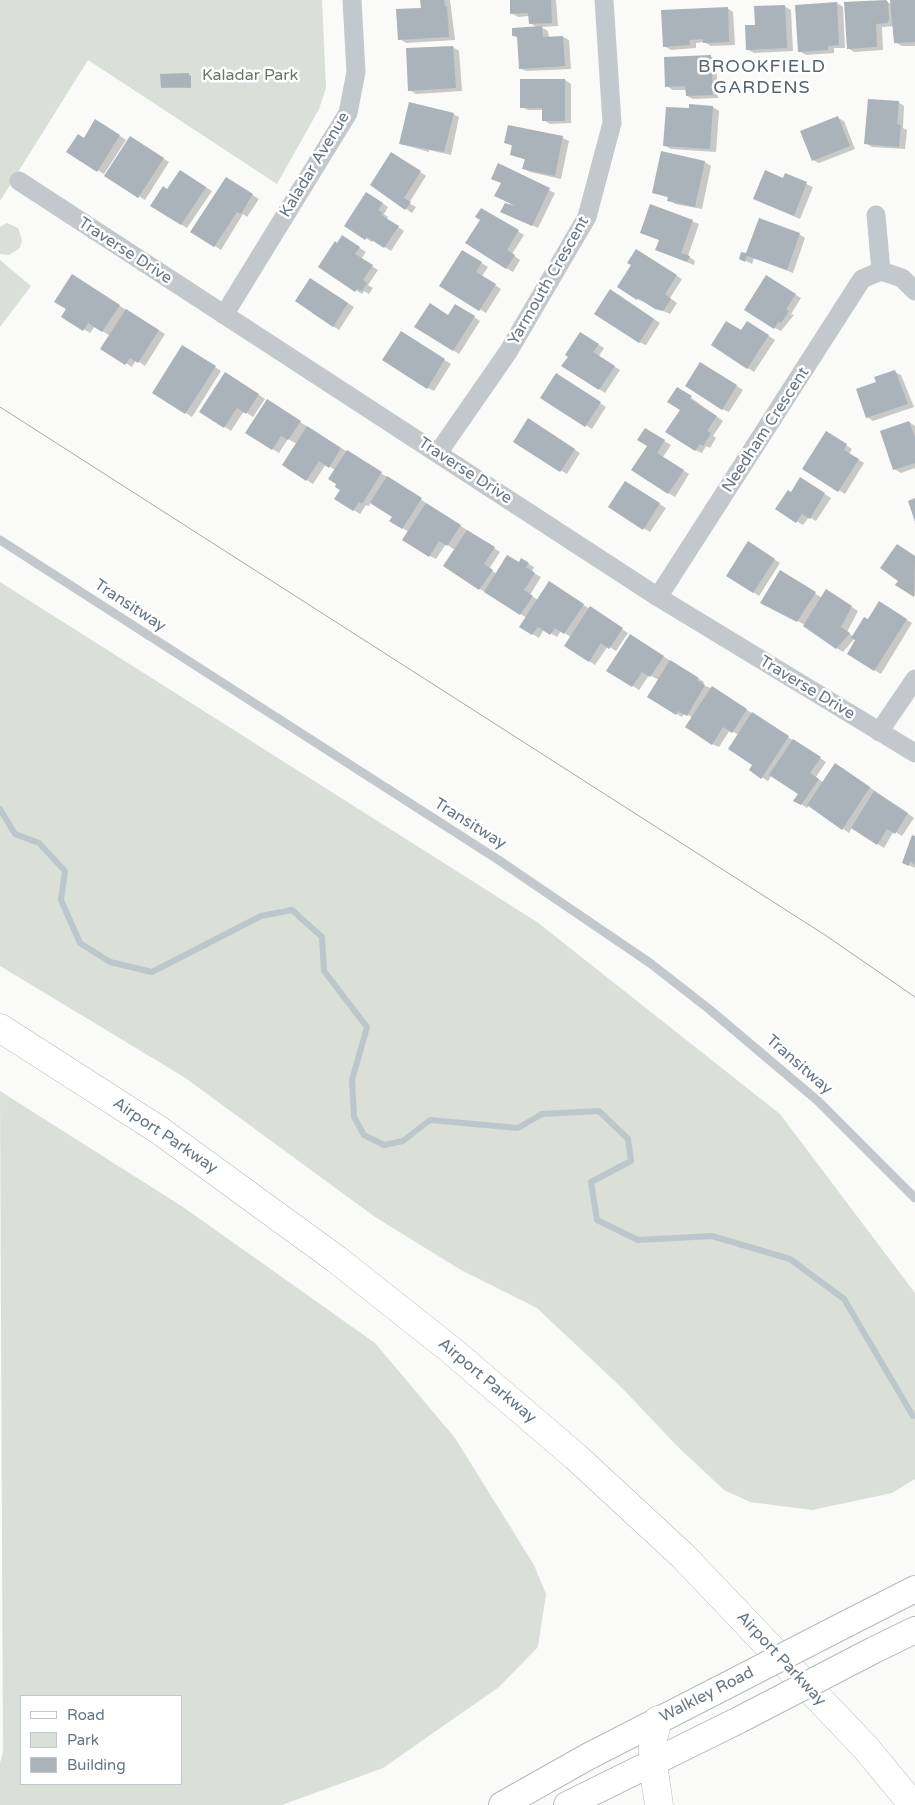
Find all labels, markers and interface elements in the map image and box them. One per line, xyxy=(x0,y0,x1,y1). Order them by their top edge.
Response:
district label: BROOKFIELD GARDENS xyxy=(697,56,827,98)
park label: Kaladar Park xyxy=(202,66,298,86)
street label: Kaladar Avenue xyxy=(276,109,354,221)
street label: Yarmouth Crescent xyxy=(504,213,594,349)
street label: Traverse Drive xyxy=(75,214,175,288)
street label: Needham Crescent xyxy=(718,364,814,496)
street label: Traverse Drive xyxy=(415,434,515,508)
street label: Transitway xyxy=(91,576,169,636)
street label: Traverse Drive xyxy=(756,652,858,724)
street label: Transitway xyxy=(430,794,510,854)
street label: Transitway xyxy=(762,1031,836,1099)
street label: Airport Parkway xyxy=(109,1094,221,1178)
street label: Airport Parkway xyxy=(434,1334,540,1428)
street label: Airport Parkway xyxy=(732,1608,830,1710)
street label: Walkley Road xyxy=(657,1663,757,1727)
legend xyxy=(20,1695,182,1785)
text: Road xyxy=(67,1706,105,1724)
text: Park xyxy=(67,1731,99,1749)
text: Building xyxy=(67,1756,126,1774)

